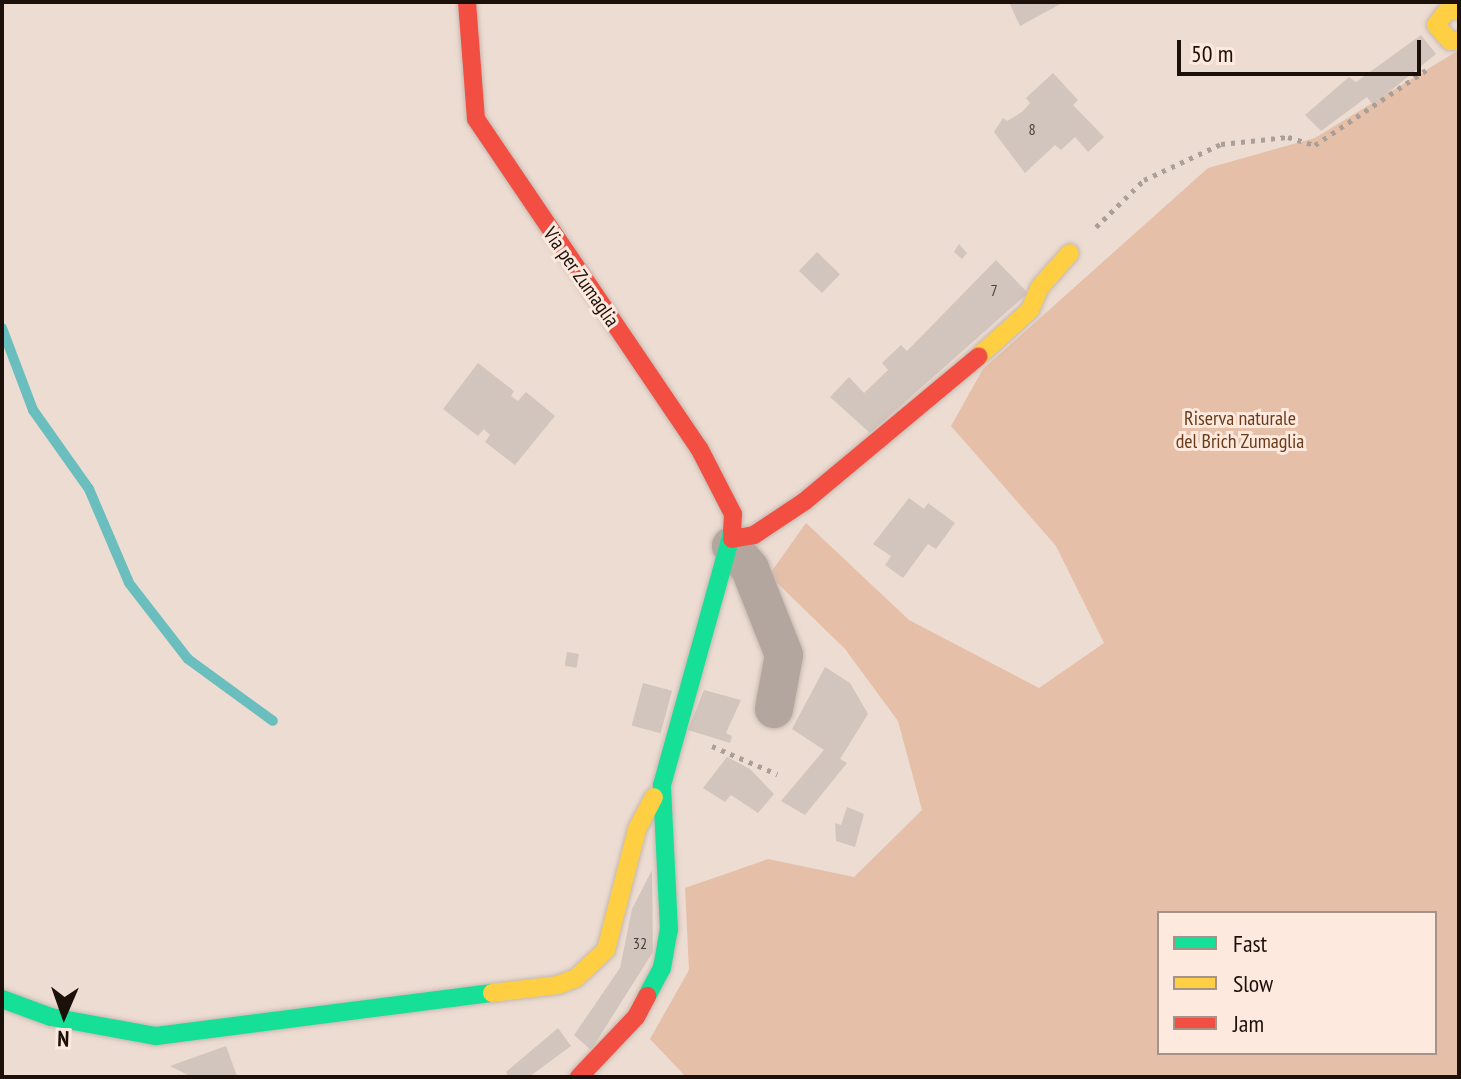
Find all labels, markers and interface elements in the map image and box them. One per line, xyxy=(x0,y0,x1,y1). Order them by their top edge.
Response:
scale bar xyxy=(1181,24,1425,74)
text: 50 m xyxy=(1191,38,1233,69)
house number: 8 xyxy=(1028,119,1036,139)
street label: Via per Zumaglia xyxy=(538,222,624,332)
house number: 7 xyxy=(990,280,998,300)
park label: Riserva naturale del Brich Zumaglia xyxy=(1175,407,1305,454)
legend xyxy=(1157,911,1437,1055)
text: Fast xyxy=(1233,928,1267,959)
house number: 32 xyxy=(633,933,647,953)
text: Slow xyxy=(1233,968,1273,999)
north arrow xyxy=(24,975,104,1055)
text: Jam xyxy=(1233,1008,1264,1039)
text: N xyxy=(57,1025,70,1053)

